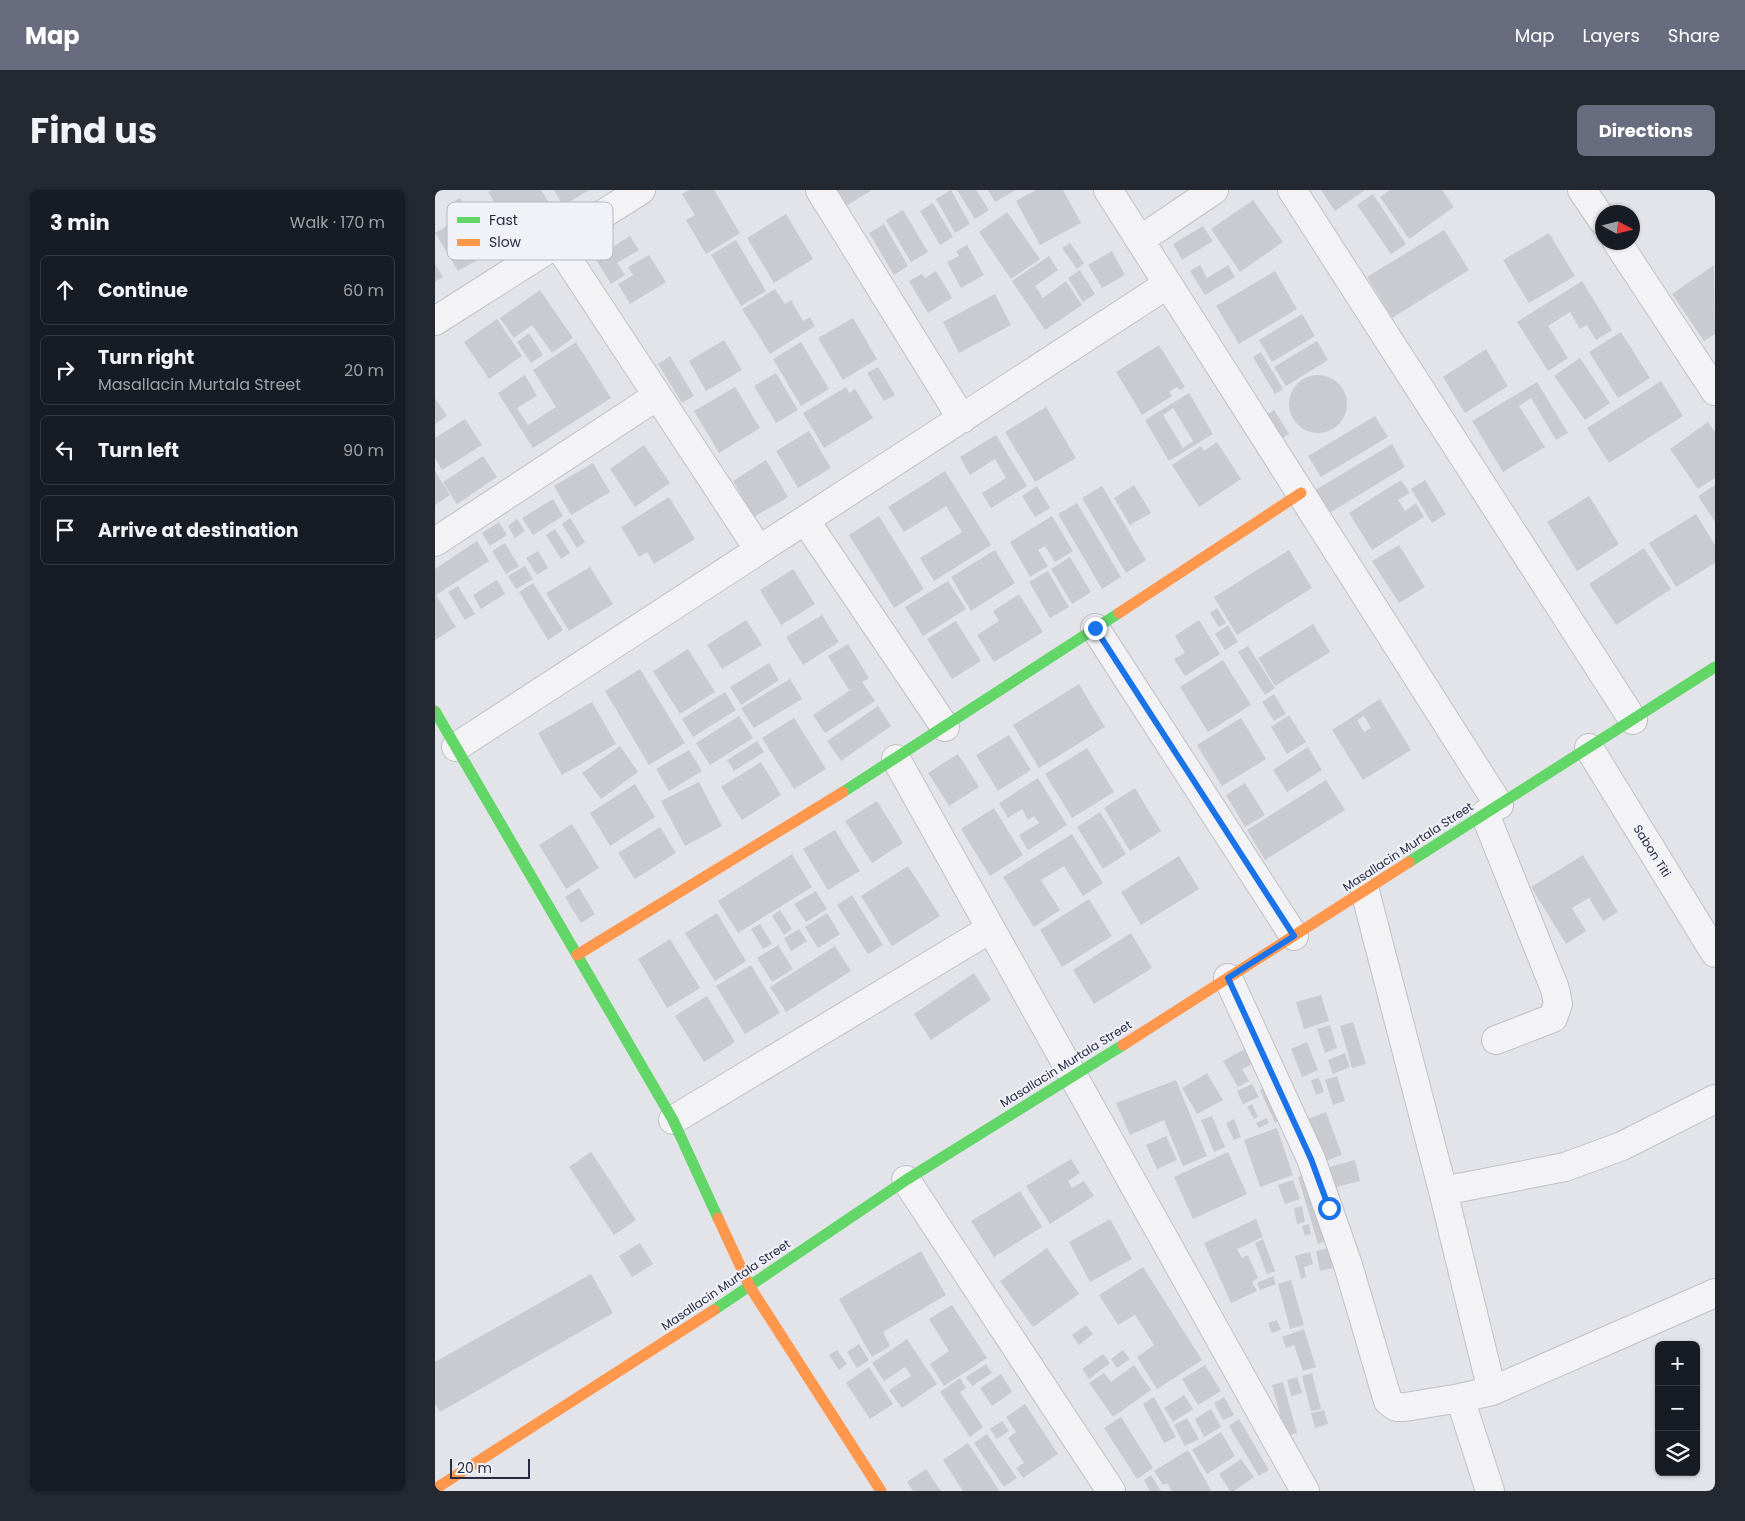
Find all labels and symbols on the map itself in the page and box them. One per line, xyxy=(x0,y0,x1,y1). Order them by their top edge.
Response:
legend xyxy=(447,202,613,260)
north arrow xyxy=(1595,205,1640,250)
text: Fast xyxy=(489,210,518,230)
text: Slow xyxy=(489,232,522,252)
route end xyxy=(1084,617,1107,640)
street label: Masallacin Murtala Street xyxy=(1339,798,1476,895)
street label: Sabon Titi xyxy=(1630,821,1675,880)
street label: Masallacin Murtala Street xyxy=(997,1016,1135,1111)
route start xyxy=(1318,1197,1341,1220)
street label: Masallacin Murtala Street xyxy=(658,1235,794,1334)
scale bar xyxy=(450,1456,530,1479)

